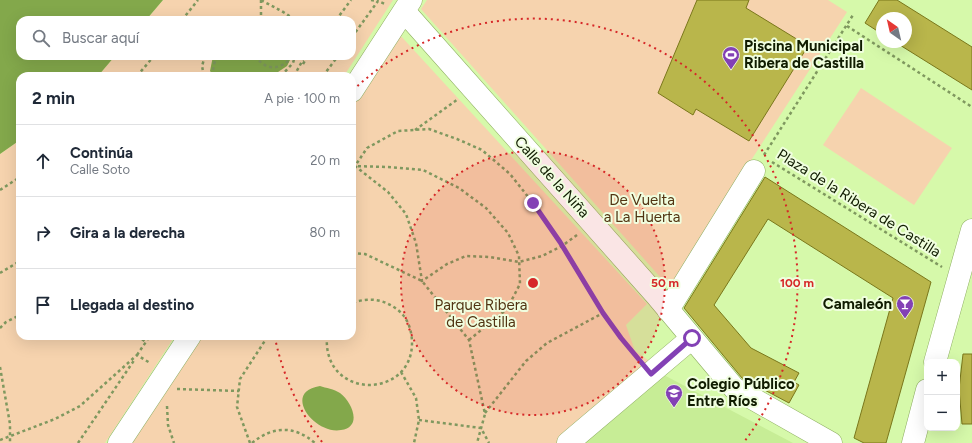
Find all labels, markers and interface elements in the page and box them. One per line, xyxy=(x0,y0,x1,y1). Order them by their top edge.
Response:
north arrow xyxy=(876,12,912,48)
search box xyxy=(16,16,356,60)
icon: search xyxy=(30,27,52,49)
text: Buscar aquí xyxy=(62,29,139,47)
place label: Piscina Municipal Ribera de Castilla xyxy=(744,37,864,72)
sports icon: Piscina Municipal Ribera de Castilla xyxy=(721,45,741,70)
text: 2 min xyxy=(32,88,75,108)
text: A pie · 100 m xyxy=(264,91,340,106)
street label: Calle de la Niña xyxy=(511,133,593,221)
text: Continúa xyxy=(70,144,133,162)
street label: Plaza de la Ribera de Castilla xyxy=(774,145,944,261)
icon: ahead xyxy=(32,150,54,172)
text: 20 m xyxy=(310,153,340,168)
text: Calle Soto xyxy=(70,162,130,177)
park label: De Vuelta a La Huerta xyxy=(604,191,680,226)
route end xyxy=(524,194,542,212)
icon: right xyxy=(32,222,54,244)
text: Gira a la derecha xyxy=(70,224,185,242)
text: 80 m xyxy=(309,225,340,240)
centre of rings xyxy=(526,276,540,290)
text: 50 m xyxy=(651,276,679,290)
text: 100 m xyxy=(780,276,814,290)
icon: arrive xyxy=(32,294,54,316)
bar icon: Camaleón xyxy=(895,294,915,319)
place label: Camaleón xyxy=(823,295,892,313)
text: Llegada al destino xyxy=(70,296,194,314)
park label: Parque Ribera de Castilla xyxy=(435,296,527,331)
route start xyxy=(683,329,701,347)
map controls xyxy=(924,359,960,431)
button: + xyxy=(924,359,960,395)
place label: Colegio Público Entre Ríos xyxy=(687,375,795,410)
school or university icon: Colegio Público Entre Ríos xyxy=(664,383,684,408)
button: − xyxy=(924,395,960,431)

